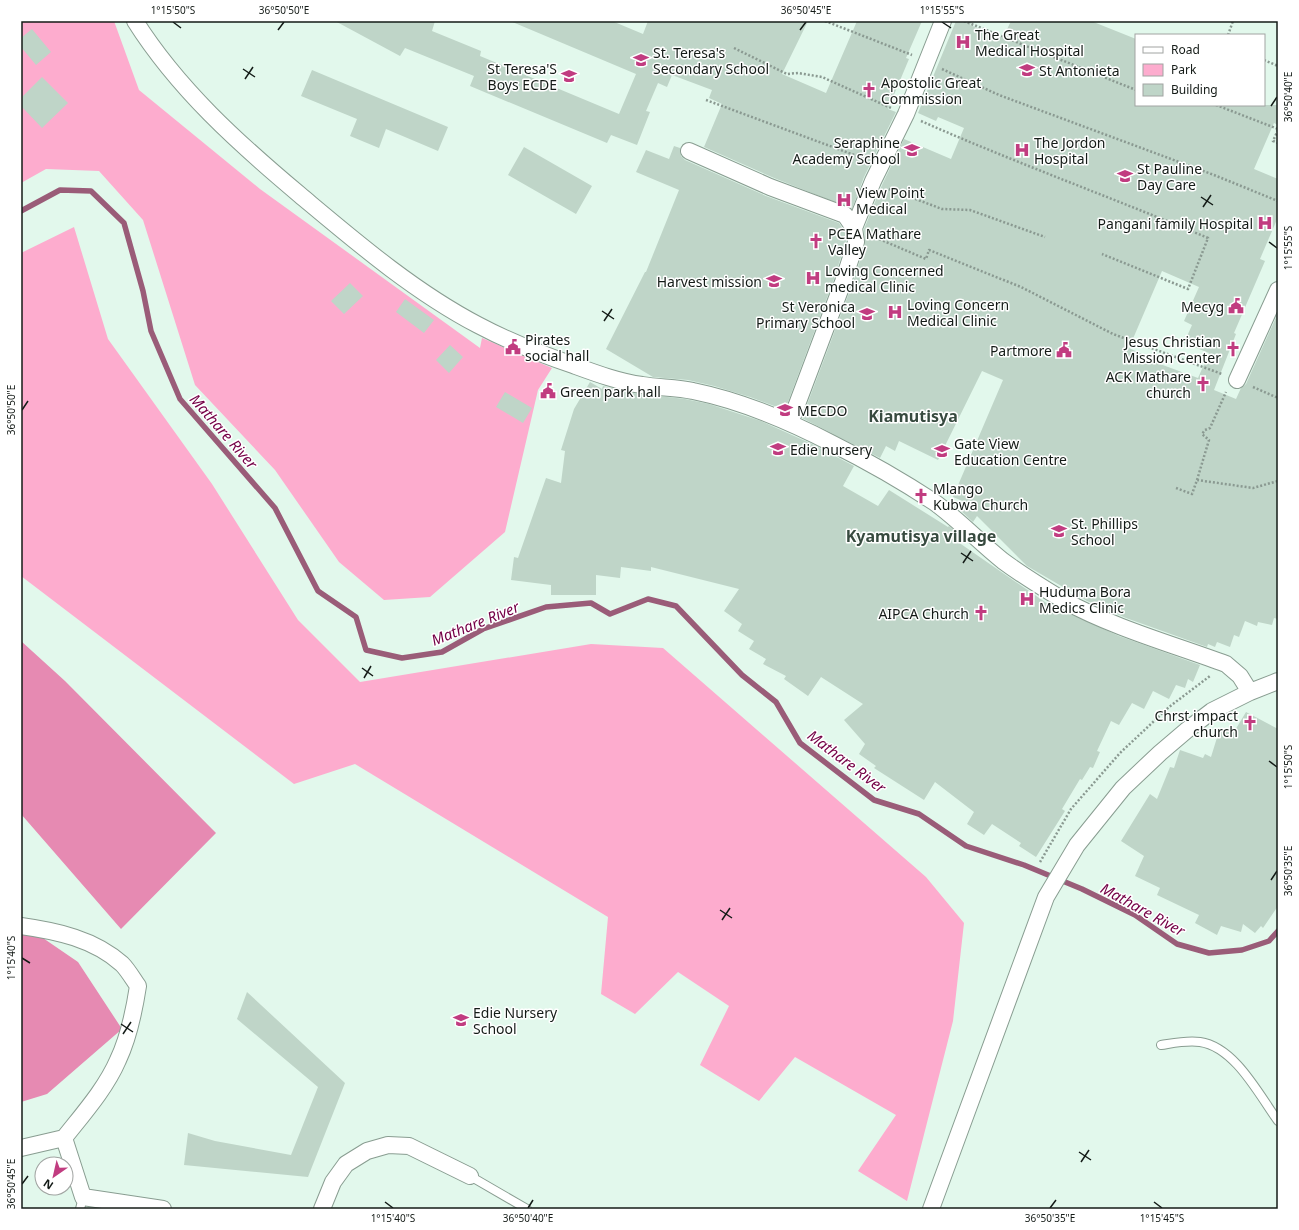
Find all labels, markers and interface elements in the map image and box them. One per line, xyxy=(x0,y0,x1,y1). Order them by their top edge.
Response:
text: 1°15'50"S xyxy=(151,3,196,17)
text: 36°50'50"E xyxy=(259,3,309,17)
text: 36°50'45"E xyxy=(781,3,831,17)
text: 1°15'55"S xyxy=(920,3,965,17)
place label: The Great Medical Hospital xyxy=(975,25,1084,60)
hospital icon: The Great Medical Hospital xyxy=(954,33,972,51)
legend xyxy=(1135,34,1265,106)
text: Road xyxy=(1171,41,1200,58)
place label: St. Teresa's Secondary School xyxy=(653,43,769,78)
school or university icon: St. Teresa's Secondary School xyxy=(632,51,650,69)
place label: St Teresa'S Boys ECDE xyxy=(487,59,557,94)
school or university icon: St Antonieta xyxy=(1018,61,1036,79)
place label: St Antonieta xyxy=(1039,61,1120,80)
text: Park xyxy=(1171,61,1197,78)
school or university icon: St Teresa'S Boys ECDE xyxy=(560,67,578,85)
text: 36°50'40"E xyxy=(1281,72,1295,122)
place label: Apostolic Great Commission xyxy=(881,73,981,108)
church icon: Apostolic Great Commission xyxy=(860,81,878,99)
text: Building xyxy=(1171,81,1218,98)
place label: Seraphine Academy School xyxy=(792,133,900,168)
place label: The Jordon Hospital xyxy=(1034,133,1106,168)
school or university icon: Seraphine Academy School xyxy=(903,141,921,159)
hospital icon: The Jordon Hospital xyxy=(1013,141,1031,159)
place label: St Pauline Day Care xyxy=(1137,159,1202,194)
school or university icon: St Pauline Day Care xyxy=(1116,167,1134,185)
place label: View Point Medical xyxy=(856,183,925,218)
hospital icon: View Point Medical xyxy=(835,191,853,209)
place label: Pangani family Hospital xyxy=(1098,214,1253,233)
hospital icon: Pangani family Hospital xyxy=(1256,214,1274,232)
place label: PCEA Mathare Valley xyxy=(828,224,921,259)
text: 1°15'55"S xyxy=(1281,225,1295,270)
church icon: PCEA Mathare Valley xyxy=(807,232,825,250)
place label: Loving Concerned medical Clinic xyxy=(825,261,944,296)
hospital icon: Loving Concerned medical Clinic xyxy=(804,269,822,287)
place label: Harvest mission xyxy=(657,272,762,291)
school or university icon: Harvest mission xyxy=(765,272,783,290)
place label: Loving Concern Medical Clinic xyxy=(907,295,1009,330)
place label: St Veronica Primary School xyxy=(756,297,855,332)
place label: Mecyg xyxy=(1181,297,1224,316)
public building icon: Mecyg xyxy=(1227,297,1245,315)
hospital icon: Loving Concern Medical Clinic xyxy=(886,303,904,321)
school or university icon: St Veronica Primary School xyxy=(858,305,876,323)
place label: Pirates social hall xyxy=(525,330,589,365)
place label: Jesus Christian Mission Center xyxy=(1123,332,1221,367)
public building icon: Pirates social hall xyxy=(504,338,522,356)
church icon: Jesus Christian Mission Center xyxy=(1224,340,1242,358)
place label: Partmore xyxy=(990,341,1052,360)
public building icon: Partmore xyxy=(1055,341,1073,359)
place label: ACK Mathare church xyxy=(1106,367,1191,402)
church icon: ACK Mathare church xyxy=(1194,375,1212,393)
public building icon: Green park hall xyxy=(539,382,557,400)
place label: Green park hall xyxy=(560,382,661,401)
text: 36°50'50"E xyxy=(4,385,18,435)
water label: Mathare River xyxy=(186,389,263,474)
school or university icon: MECDO xyxy=(776,401,794,419)
place label: MECDO xyxy=(797,401,848,420)
district label: Kiamutisya xyxy=(868,405,958,427)
place label: Gate View Education Centre xyxy=(954,434,1067,469)
school or university icon: Edie nursery xyxy=(769,440,787,458)
place label: Edie nursery xyxy=(790,440,873,459)
school or university icon: Gate View Education Centre xyxy=(933,442,951,460)
place label: Mlango Kubwa Church xyxy=(933,479,1028,514)
church icon: Mlango Kubwa Church xyxy=(912,487,930,505)
place label: St. Phillips School xyxy=(1071,514,1138,549)
school or university icon: St. Phillips School xyxy=(1050,522,1068,540)
district label: Kyamutisya village xyxy=(846,525,996,547)
place label: Huduma Bora Medics Clinic xyxy=(1039,582,1131,617)
hospital icon: Huduma Bora Medics Clinic xyxy=(1018,590,1036,608)
water label: Mathare River xyxy=(428,596,523,650)
place label: AIPCA Church xyxy=(878,604,969,623)
church icon: AIPCA Church xyxy=(972,604,990,622)
place label: Chrst impact church xyxy=(1154,706,1238,741)
church icon: Chrst impact church xyxy=(1241,714,1259,732)
water label: Mathare River xyxy=(804,725,891,798)
text: 1°15'50"S xyxy=(1281,744,1295,789)
text: 36°50'35"E xyxy=(1281,846,1295,896)
water label: Mathare River xyxy=(1097,878,1190,941)
text: 1°15'40"S xyxy=(4,935,18,980)
place label: Edie Nursery School xyxy=(473,1003,558,1038)
school or university icon: Edie Nursery School xyxy=(452,1011,470,1029)
north arrow xyxy=(34,1156,74,1196)
text: 36°50'45"E xyxy=(4,1159,18,1209)
text: N xyxy=(40,1176,56,1193)
text: 1°15'40"S xyxy=(371,1211,416,1225)
text: 36°50'40"E xyxy=(503,1211,553,1225)
text: 36°50'35"E xyxy=(1025,1211,1075,1225)
text: 1°15'45"S xyxy=(1140,1211,1185,1225)

